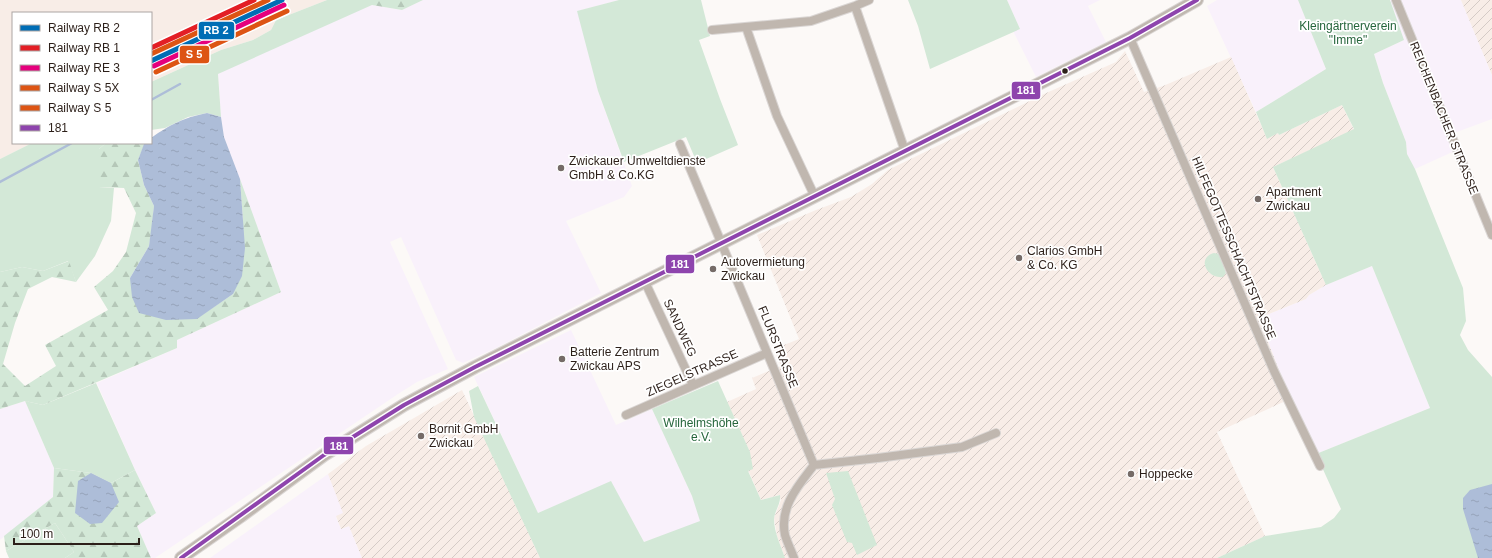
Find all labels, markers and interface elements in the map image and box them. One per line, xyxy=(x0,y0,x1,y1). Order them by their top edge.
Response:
legend xyxy=(12,12,152,144)
park label: Kleingärtnerverein "Imme" xyxy=(1299,19,1397,47)
text: Railway RB 2 xyxy=(48,21,120,35)
line badge: RB 2 xyxy=(198,21,235,40)
text: RB 2 xyxy=(203,24,229,36)
street label: REICHENBACHER STRASSE xyxy=(1407,40,1481,196)
text: Railway RB 1 xyxy=(48,41,120,55)
line badge: S 5 xyxy=(179,45,210,64)
text: S 5 xyxy=(186,48,202,60)
text: Railway RE 3 xyxy=(48,61,120,75)
unlabelled marker xyxy=(1060,66,1070,76)
text: Railway S 5X xyxy=(48,81,119,95)
line badge: 181 xyxy=(1011,81,1041,100)
text: 181 xyxy=(1017,84,1035,96)
text: Railway S 5 xyxy=(48,101,112,115)
text: 181 xyxy=(48,121,68,135)
place label: Zwickauer Umweltdienste GmbH & Co.KG xyxy=(569,154,706,182)
street label: HILFEGOTTESSCHACHTSTRASSE xyxy=(1189,154,1279,342)
marker: Zwickauer Umweltdienste GmbH & Co.KG xyxy=(556,163,566,173)
place label: Apartment Zwickau xyxy=(1266,185,1322,213)
marker: Apartment Zwickau xyxy=(1253,194,1263,204)
place label: Clarios GmbH & Co. KG xyxy=(1027,244,1102,272)
marker: Clarios GmbH & Co. KG xyxy=(1014,253,1024,263)
line badge: 181 xyxy=(665,254,695,274)
place label: Autovermietung Zwickau xyxy=(721,255,805,283)
text: 181 xyxy=(671,258,689,270)
marker: Autovermietung Zwickau xyxy=(708,264,718,274)
street label: SANDWEG xyxy=(661,297,699,359)
street label: FLURSTRASSE xyxy=(755,304,801,390)
place label: Batterie Zentrum Zwickau APS xyxy=(570,345,659,373)
street label: ZIEGELSTRASSE xyxy=(644,347,740,399)
marker: Batterie Zentrum Zwickau APS xyxy=(557,354,567,364)
park label: Wilhelmshöhe e.V. xyxy=(663,416,739,444)
place label: Bornit GmbH Zwickau xyxy=(429,422,498,450)
marker: Bornit GmbH Zwickau xyxy=(416,431,426,441)
line badge: 181 xyxy=(323,436,354,455)
text: 181 xyxy=(330,440,348,452)
place label: Hoppecke xyxy=(1139,467,1193,481)
marker: Hoppecke xyxy=(1126,469,1136,479)
scale bar xyxy=(14,520,139,546)
text: 100 m xyxy=(20,527,53,541)

